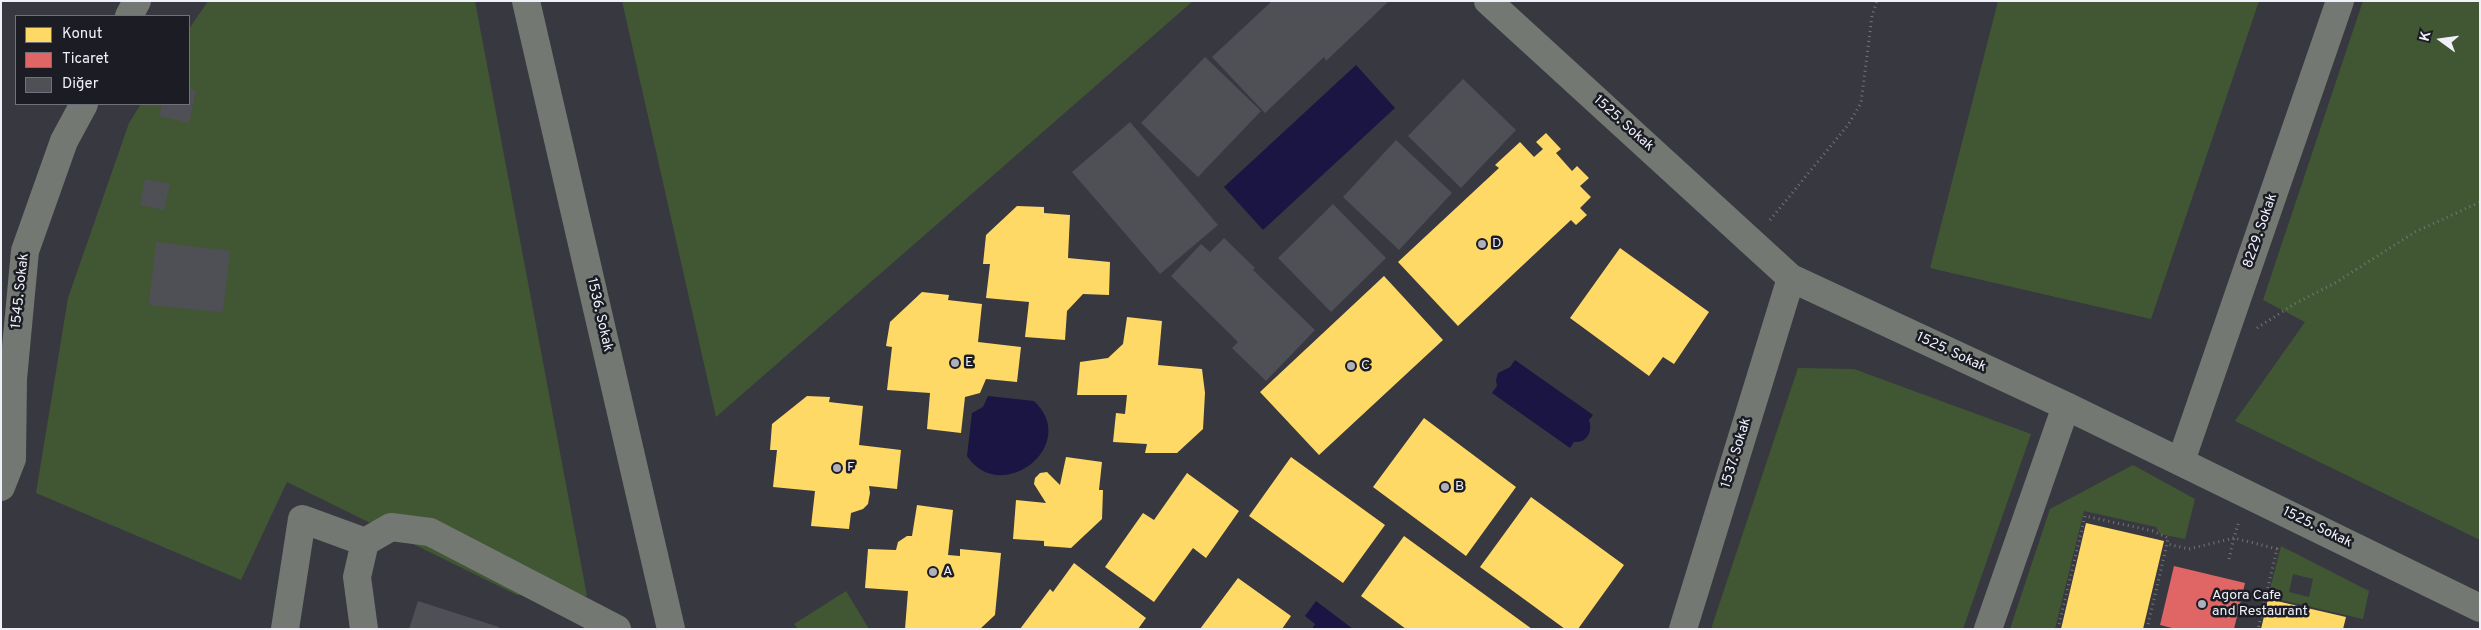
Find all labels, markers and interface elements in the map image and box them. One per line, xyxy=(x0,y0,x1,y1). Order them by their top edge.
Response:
legend xyxy=(15,15,190,105)
north arrow xyxy=(2416,15,2466,65)
text: Konut xyxy=(62,25,102,44)
text: K xyxy=(2417,29,2435,43)
text: Ticaret xyxy=(62,50,109,69)
text: Diğer xyxy=(62,75,99,94)
street label: 1525. Sokak xyxy=(1589,93,1657,155)
street label: 8229. Sokak xyxy=(2240,191,2282,271)
place label: D xyxy=(1492,236,1502,252)
marker: D xyxy=(1476,238,1488,250)
street label: 1545. Sokak xyxy=(9,252,33,330)
street label: 1536. Sokak xyxy=(582,277,616,353)
street label: 1525. Sokak xyxy=(1913,329,1989,377)
place label: E xyxy=(965,355,973,371)
marker: E xyxy=(949,357,961,369)
place label: C xyxy=(1361,358,1370,374)
marker: C xyxy=(1345,360,1357,372)
street label: 1537. Sokak xyxy=(1718,416,1756,490)
place label: F xyxy=(847,460,855,476)
marker: F xyxy=(831,462,843,474)
place label: B xyxy=(1455,479,1464,495)
marker: B xyxy=(1439,481,1451,493)
street label: 1525. Sokak xyxy=(2279,504,2355,552)
place label: A xyxy=(943,564,953,580)
marker: A xyxy=(927,566,939,578)
place label: Agora Cafe and Restaurant xyxy=(2212,588,2308,620)
marker: Agora Cafe and Restaurant xyxy=(2196,598,2208,610)

